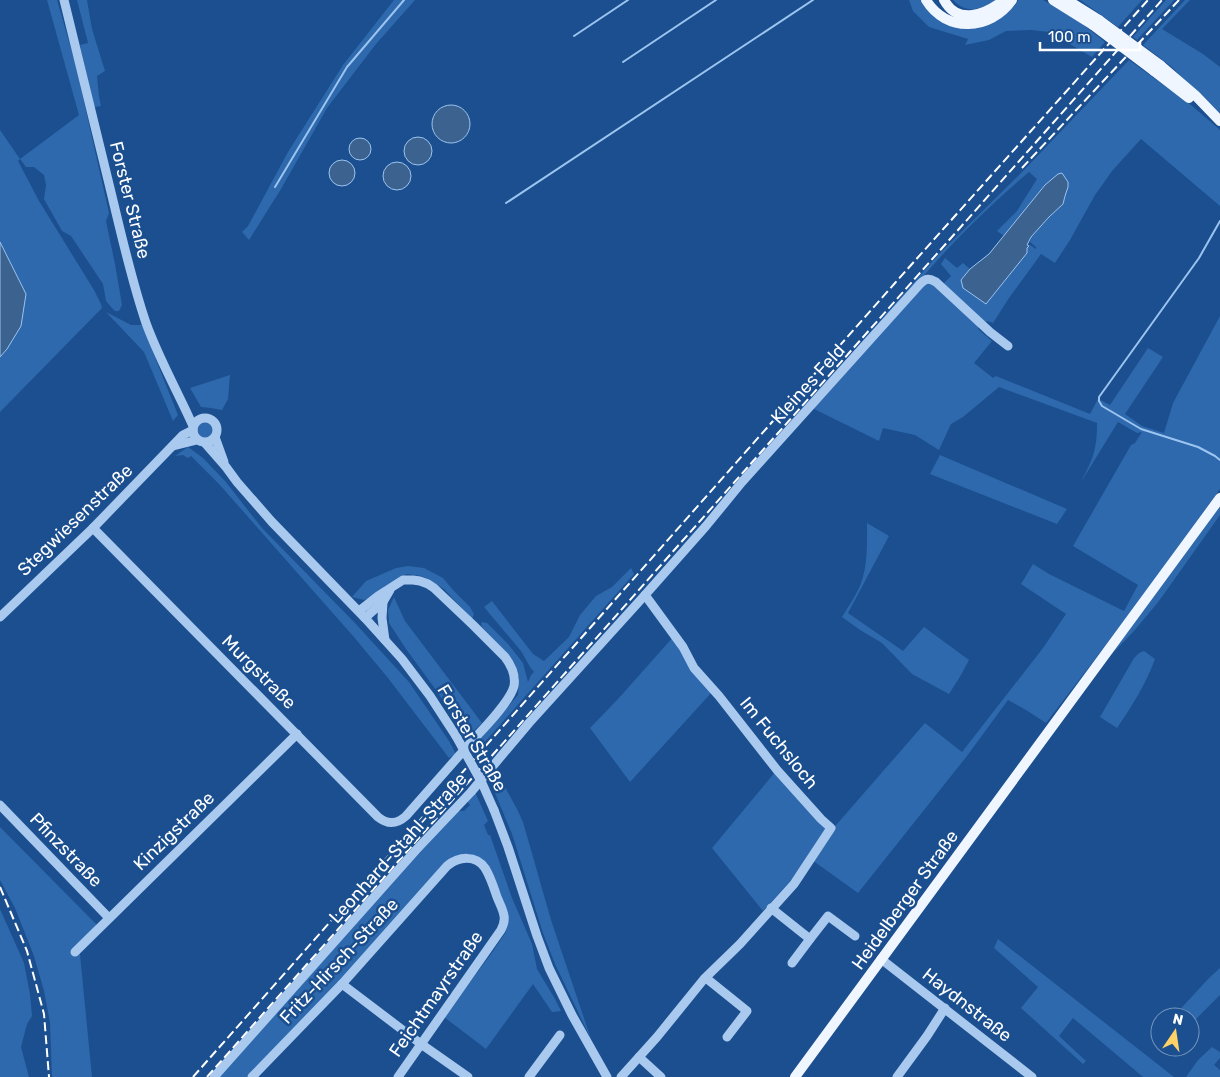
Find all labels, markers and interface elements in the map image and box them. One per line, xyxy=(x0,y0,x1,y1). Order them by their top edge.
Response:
scale bar xyxy=(1040,20,1140,52)
text: 100 m xyxy=(1048,28,1090,46)
street label: Forster Straße xyxy=(105,139,155,261)
street label: Kleines Feld xyxy=(766,340,850,428)
street label: Stegwiesenstraße xyxy=(13,459,137,581)
street label: Murgstraße xyxy=(217,630,301,714)
street label: Forster Straße xyxy=(432,680,512,796)
street label: Im Fuchsloch xyxy=(735,692,823,794)
street label: Leonhard-Stahl-Straße xyxy=(324,768,472,928)
street label: Kinzigstraße xyxy=(129,787,219,875)
street label: Pfinzstraße xyxy=(25,808,107,892)
street label: Heidelberger Straße xyxy=(847,826,963,974)
street label: Fritz-Hirsch-Straße xyxy=(275,894,403,1028)
street label: Feichtmayrstraße xyxy=(384,927,488,1061)
street label: Haydnstraße xyxy=(918,963,1016,1047)
north arrow xyxy=(1150,1007,1200,1057)
text: N xyxy=(1171,1010,1185,1029)

